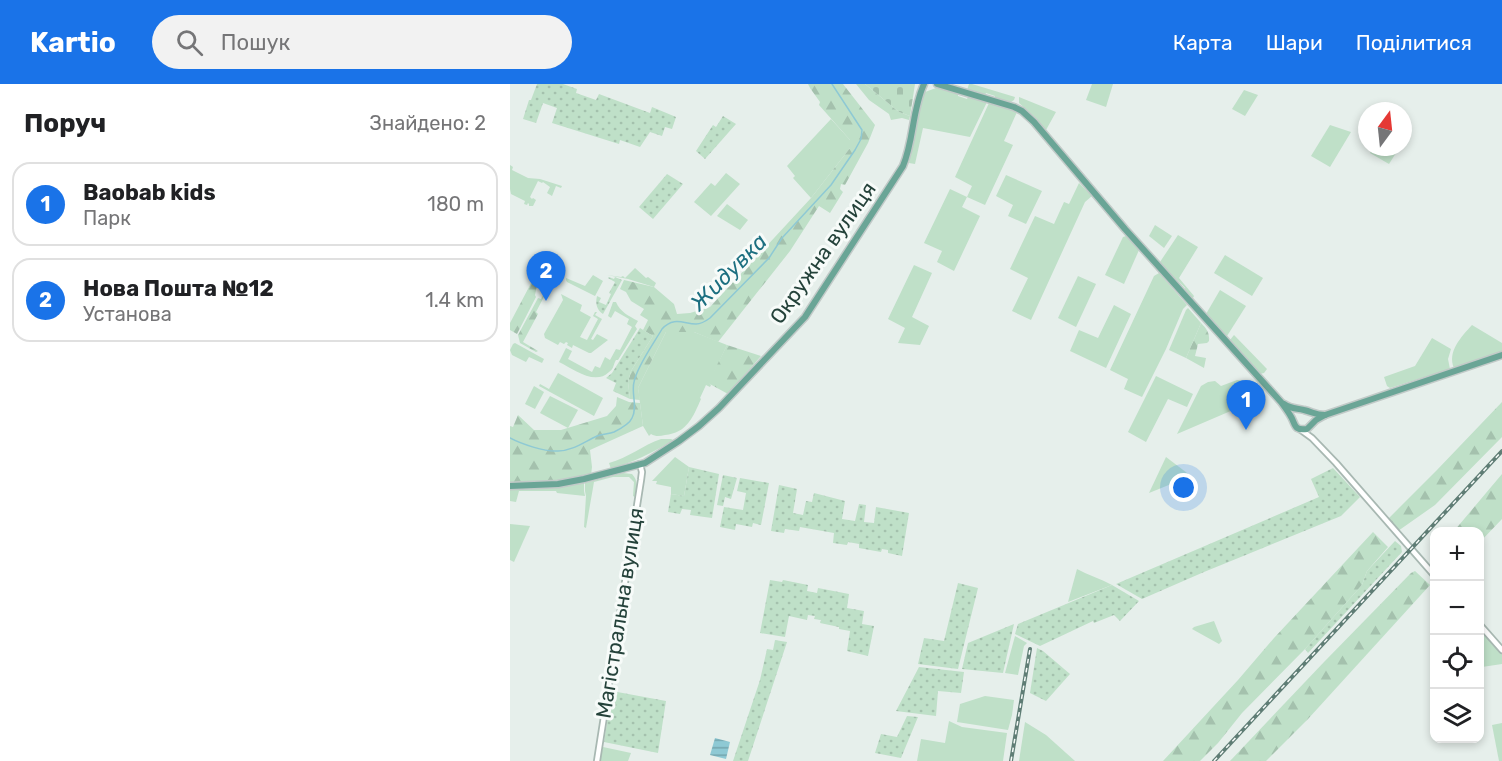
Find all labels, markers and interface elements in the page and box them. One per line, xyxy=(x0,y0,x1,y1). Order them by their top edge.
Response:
search box xyxy=(152,15,572,69)
text: Kartio xyxy=(30,26,116,59)
icon: search xyxy=(173,26,206,59)
text: Пошук xyxy=(221,29,290,56)
text: Карта xyxy=(1173,30,1233,55)
text: Шари xyxy=(1266,30,1323,55)
text: Поділитися xyxy=(1356,30,1472,55)
north arrow xyxy=(1358,102,1412,156)
text: Поруч xyxy=(24,108,106,139)
text: Знайдено: 2 xyxy=(370,111,486,135)
street label: Окружна вулиця xyxy=(764,177,881,328)
text: Baobab kids xyxy=(83,179,216,206)
text: 1 xyxy=(41,192,50,216)
text: 180 m xyxy=(427,192,484,216)
text: Парк xyxy=(83,206,131,230)
water label: Жидувка xyxy=(684,228,773,317)
pin: 2 xyxy=(526,252,566,301)
text: Нова Пошта №12 xyxy=(83,275,274,302)
text: 2 xyxy=(39,288,52,312)
text: 1.4 km xyxy=(425,288,484,312)
text: Установа xyxy=(83,302,172,326)
pin: 1 xyxy=(1226,380,1266,430)
your location xyxy=(1169,473,1198,502)
street label: Магістральна вулиця xyxy=(590,506,649,720)
map controls xyxy=(1430,527,1484,743)
button: + xyxy=(1430,527,1484,581)
button: − xyxy=(1430,581,1484,635)
button: locate xyxy=(1430,635,1484,689)
button: layers xyxy=(1430,689,1484,743)

